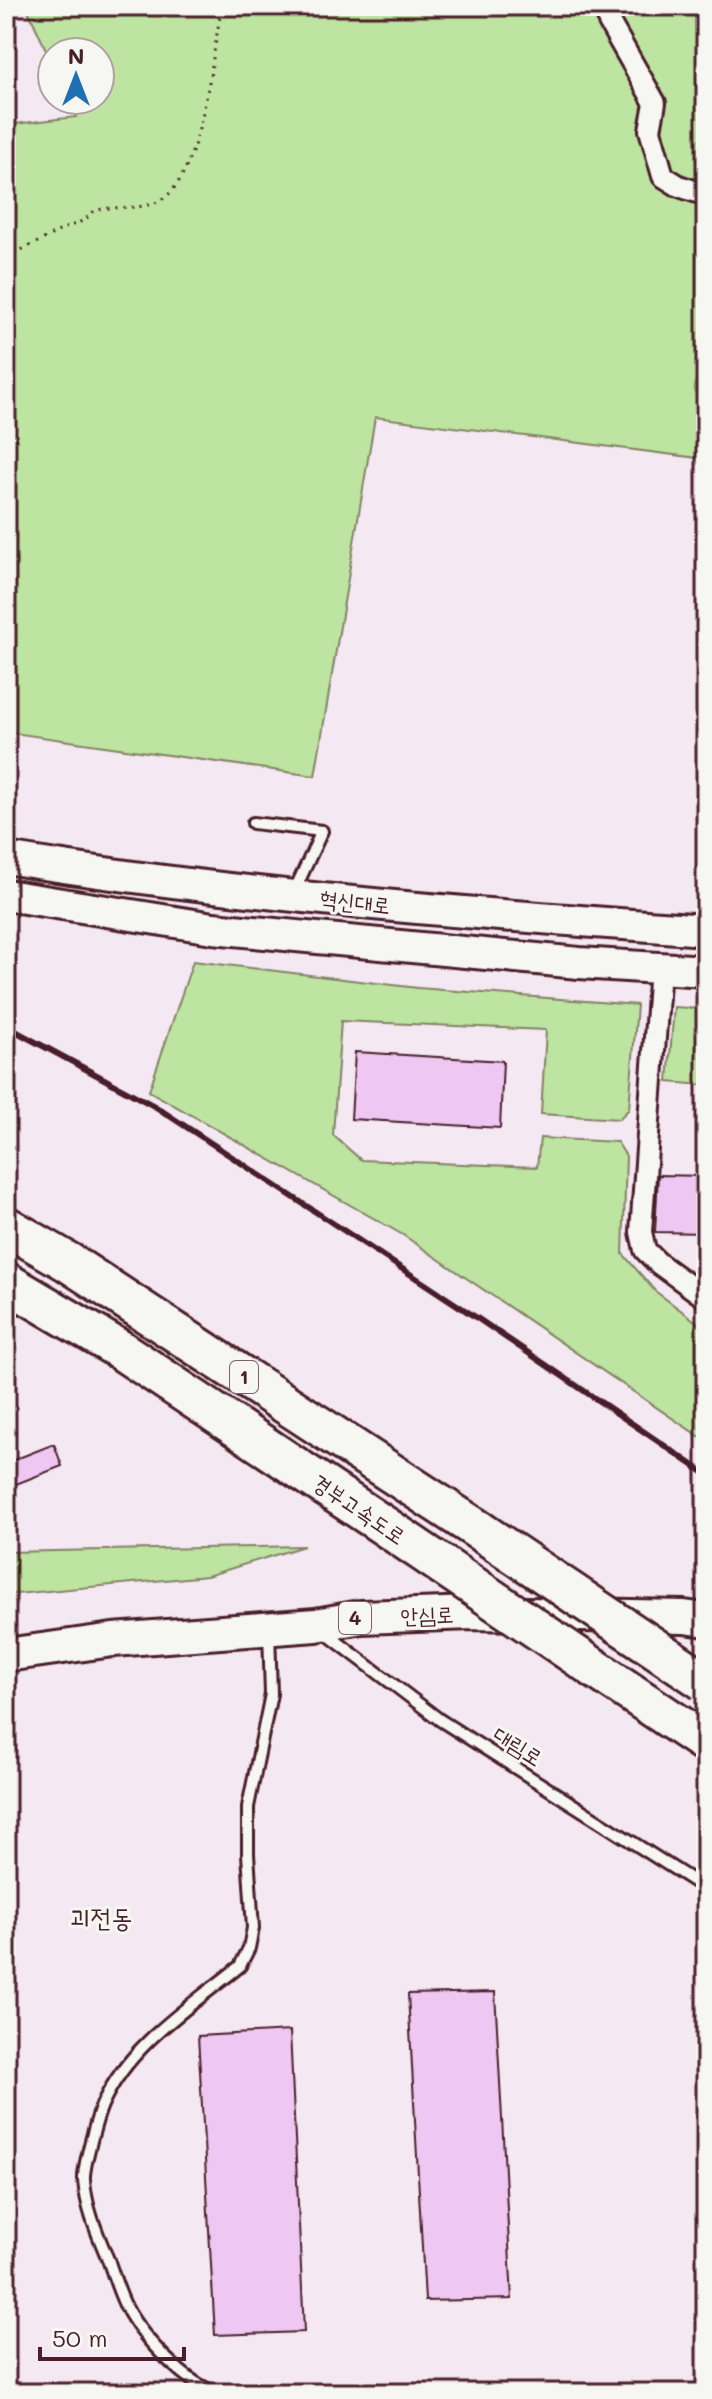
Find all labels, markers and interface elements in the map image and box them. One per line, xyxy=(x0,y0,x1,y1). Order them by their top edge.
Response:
north arrow xyxy=(36,36,116,116)
text: N xyxy=(68,41,84,70)
street label: 혁신대로 xyxy=(318,883,392,920)
road number: 1 xyxy=(230,1361,258,1393)
street label: 경부고속도로 xyxy=(307,1467,411,1550)
street label: 안심로 xyxy=(400,1599,454,1630)
road number: 4 xyxy=(339,1602,371,1634)
street label: 대림로 xyxy=(488,1719,548,1772)
district label: 괴전동 xyxy=(70,1900,132,1934)
scale bar xyxy=(40,2311,184,2361)
text: 50 m xyxy=(52,2322,108,2353)

